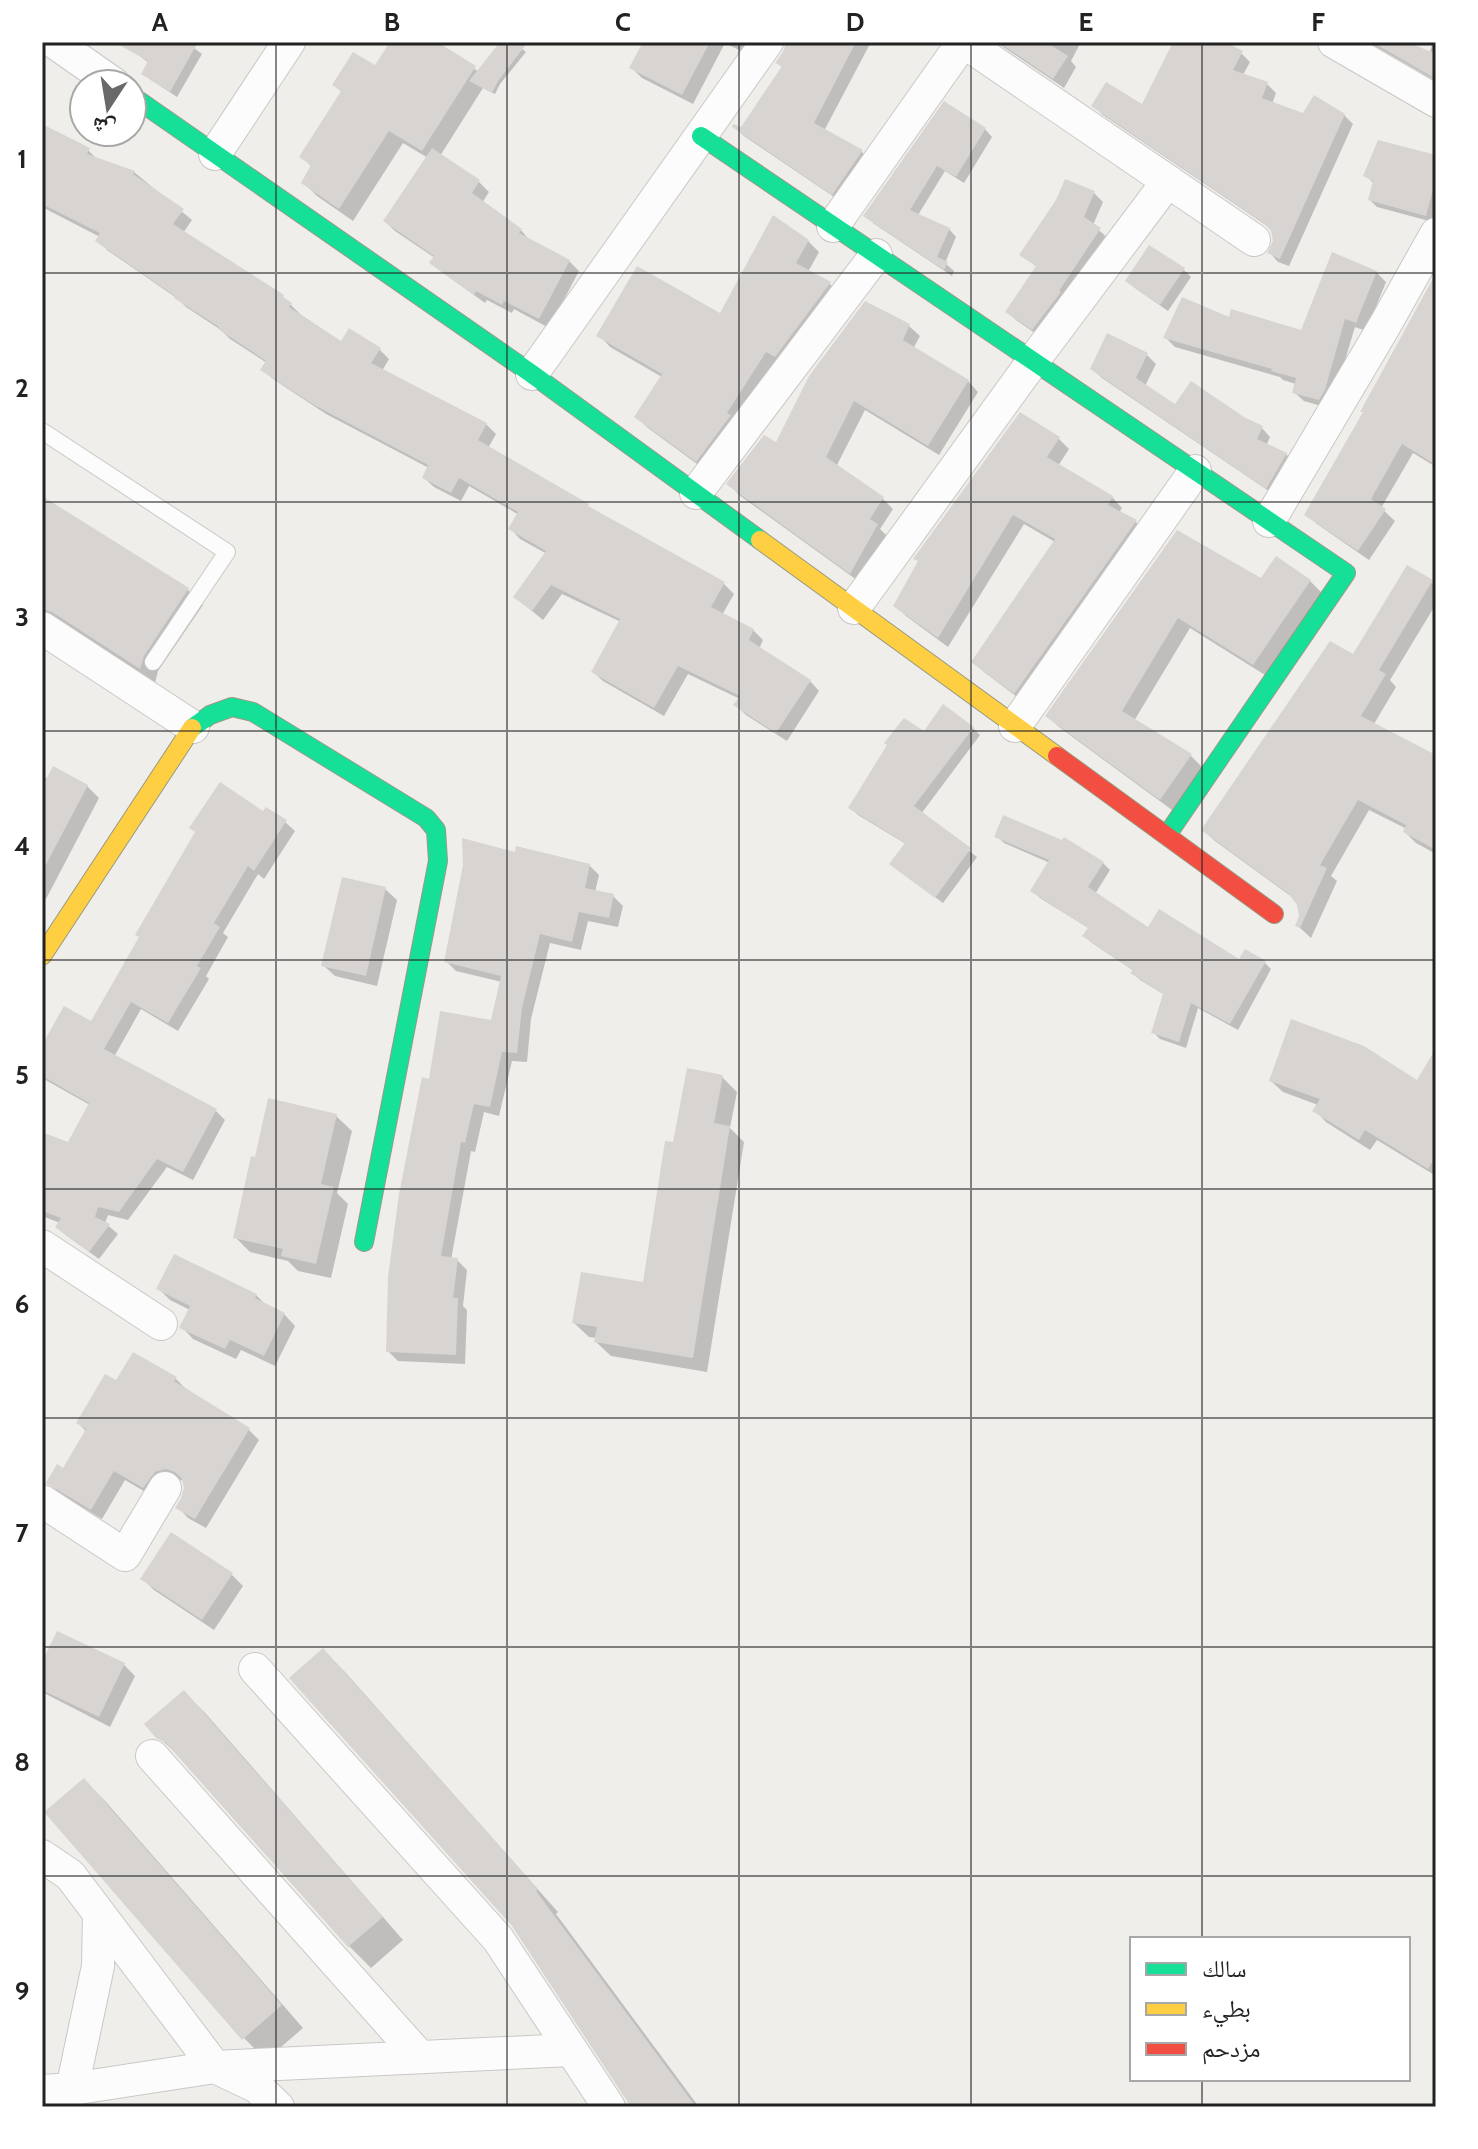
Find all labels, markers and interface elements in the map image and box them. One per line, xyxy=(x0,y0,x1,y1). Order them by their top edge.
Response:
text: A xyxy=(152,6,169,38)
text: B xyxy=(384,6,400,38)
text: C xyxy=(615,6,631,38)
text: D xyxy=(846,6,864,38)
text: E xyxy=(1079,6,1093,38)
text: F xyxy=(1311,6,1325,38)
north arrow xyxy=(68,68,148,148)
text: ش xyxy=(90,111,118,143)
text: 1 xyxy=(17,143,27,175)
text: 2 xyxy=(15,372,29,404)
text: 3 xyxy=(15,601,29,633)
text: 4 xyxy=(14,830,30,862)
text: 5 xyxy=(15,1059,29,1091)
text: 6 xyxy=(15,1288,29,1320)
text: 7 xyxy=(15,1517,29,1549)
text: 8 xyxy=(14,1746,30,1778)
legend xyxy=(1130,1937,1410,2081)
text: سالك xyxy=(1202,1954,1247,1983)
text: 9 xyxy=(15,1975,29,2007)
text: بطيء xyxy=(1202,1994,1251,2028)
text: مزدحم xyxy=(1202,2034,1261,2065)

